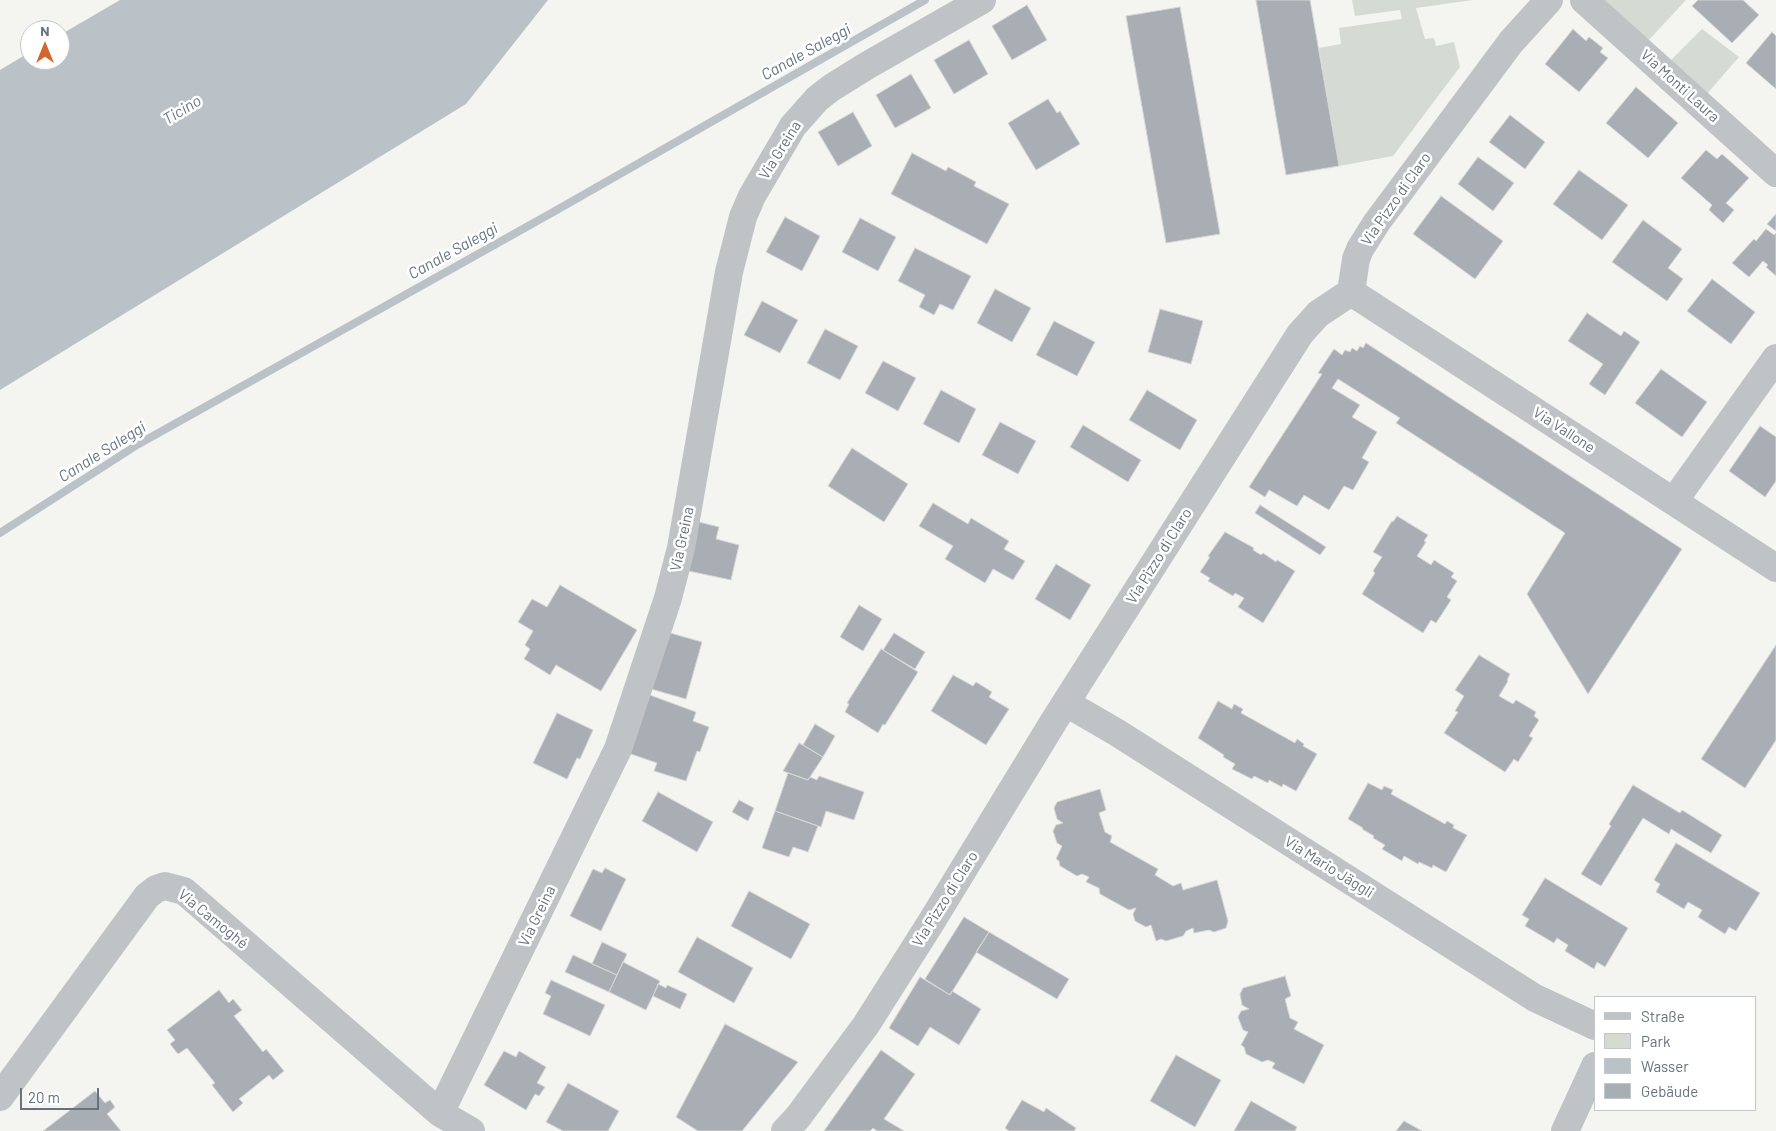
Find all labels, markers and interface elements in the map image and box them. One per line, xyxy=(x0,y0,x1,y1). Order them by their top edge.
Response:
water label: Canale Saleggi xyxy=(758,19,854,85)
north arrow xyxy=(20,20,70,70)
text: N xyxy=(40,22,50,39)
street label: Via Monti Laura xyxy=(1637,46,1723,126)
water label: Ticino xyxy=(159,91,205,129)
street label: Via Greina xyxy=(755,117,805,183)
street label: Via Pizzo di Claro xyxy=(1357,149,1435,249)
water label: Canale Saleggi xyxy=(405,218,501,284)
street label: Via Vallone xyxy=(1530,403,1598,457)
water label: Canale Saleggi xyxy=(55,418,149,486)
street label: Via Greina xyxy=(666,505,698,573)
street label: Via Pizzo di Claro xyxy=(1122,505,1196,607)
street label: Via Mario Jäggli xyxy=(1281,832,1377,902)
street label: Via Pizzo di Claro xyxy=(908,848,982,950)
street label: Via Greina xyxy=(515,883,559,949)
street label: Via Camoghé xyxy=(175,885,251,953)
legend xyxy=(1594,996,1756,1111)
text: Straße xyxy=(1641,1007,1685,1025)
text: Park xyxy=(1641,1032,1670,1050)
text: Wasser xyxy=(1641,1057,1689,1075)
scale bar xyxy=(22,1078,101,1110)
text: Gebäude xyxy=(1641,1082,1698,1100)
text: 20 m xyxy=(28,1088,60,1106)

